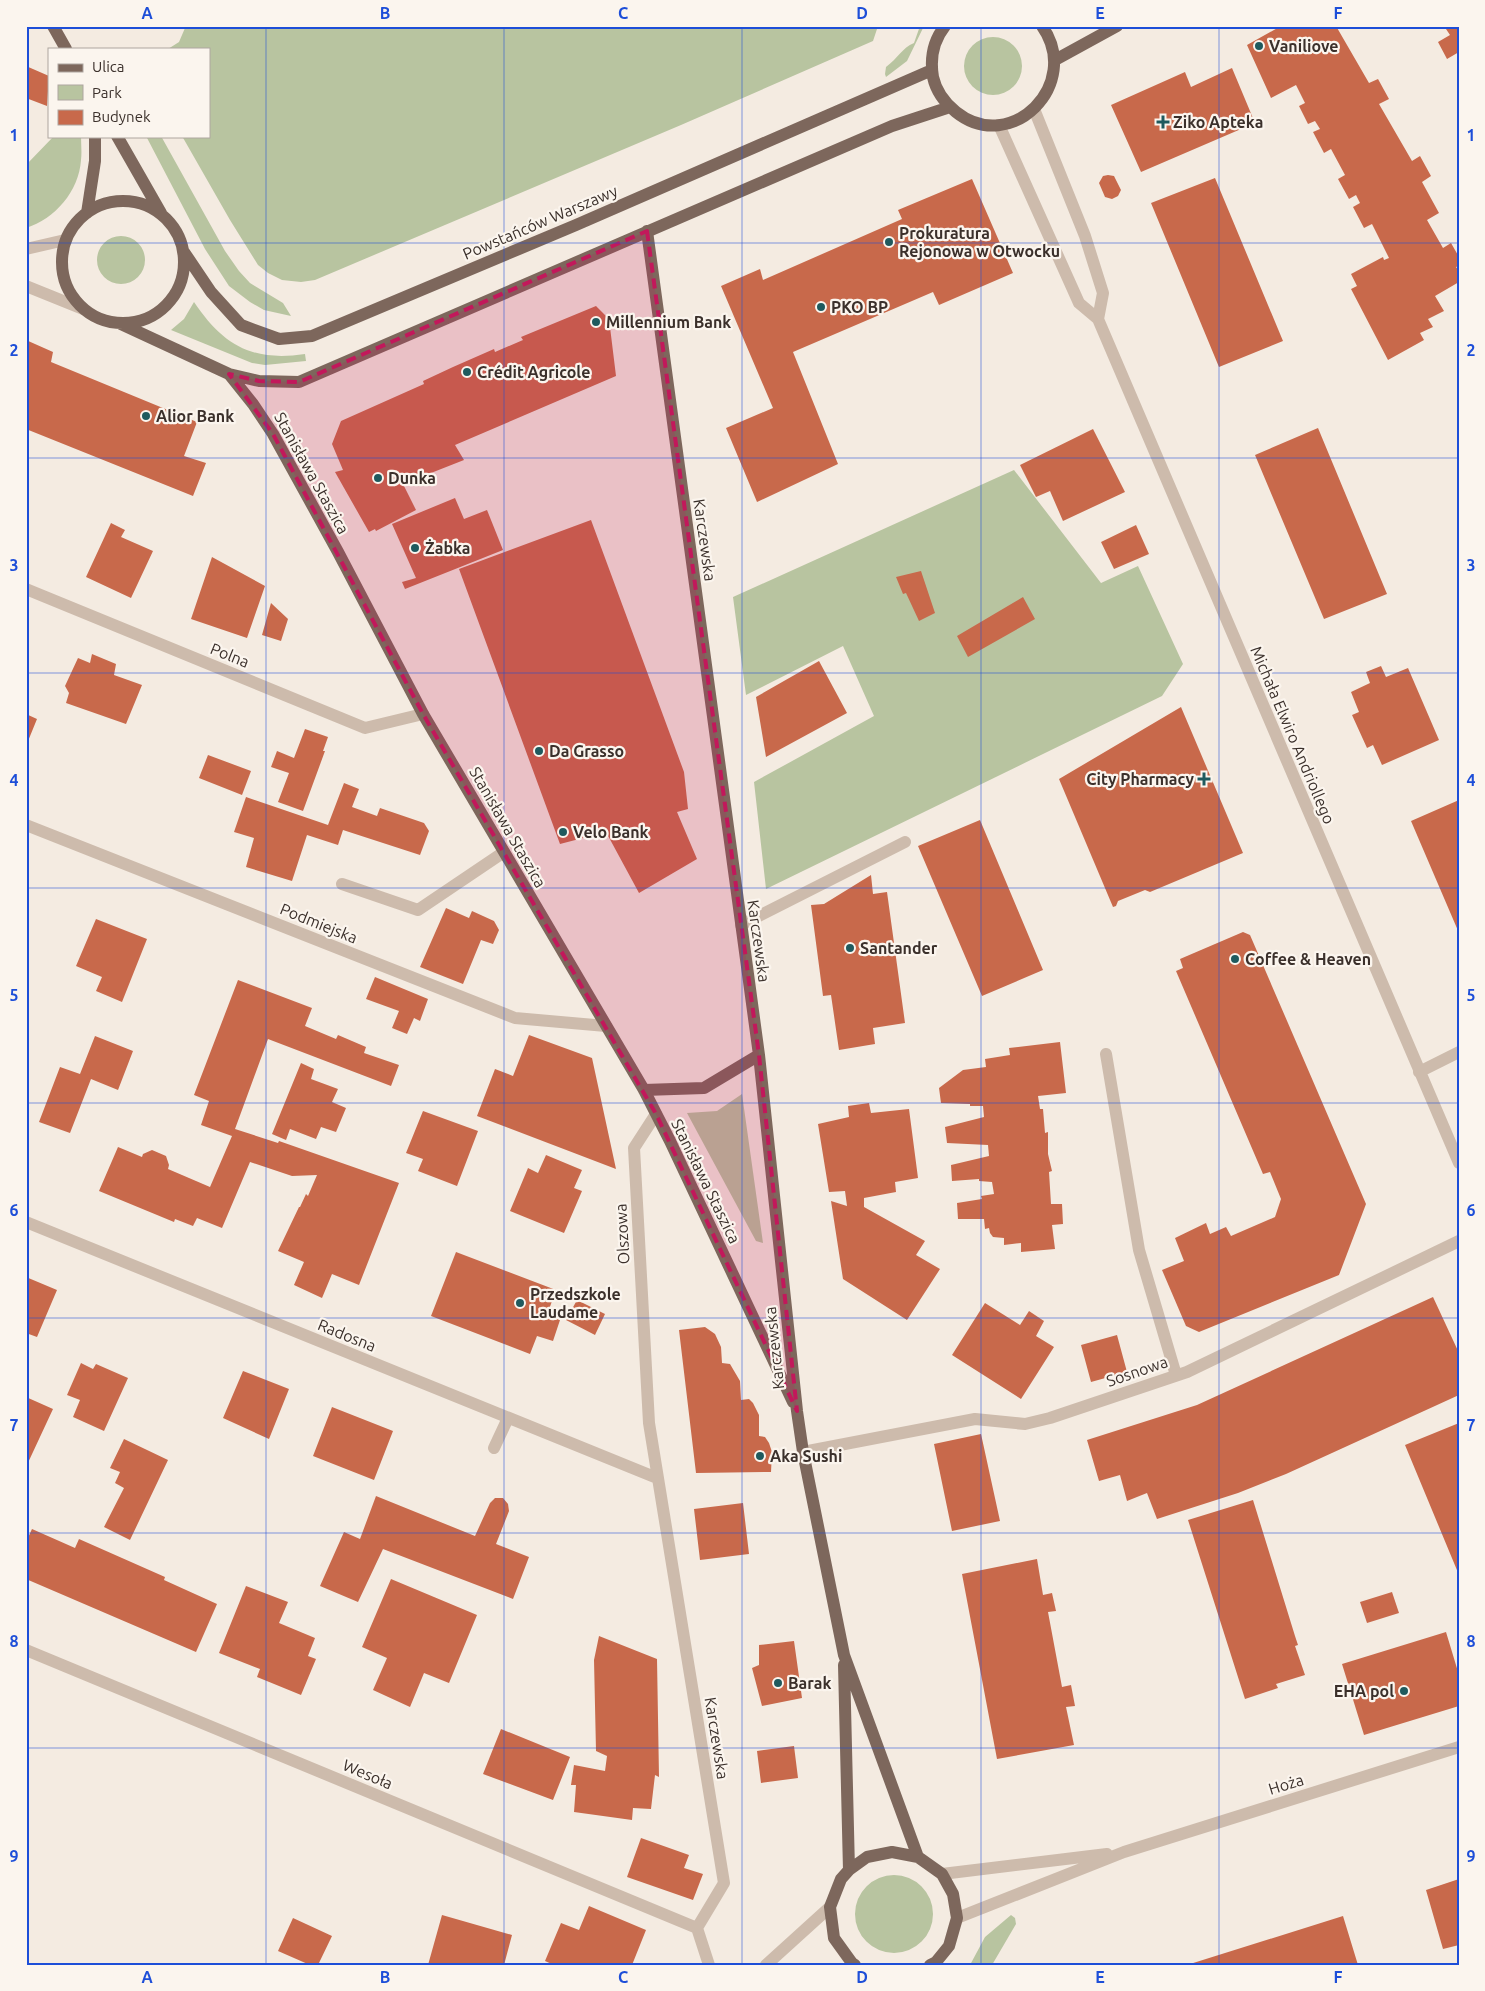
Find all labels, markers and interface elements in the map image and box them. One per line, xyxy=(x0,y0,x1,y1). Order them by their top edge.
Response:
text: A xyxy=(141,4,153,22)
text: B xyxy=(380,4,390,22)
text: C xyxy=(618,4,628,22)
text: D xyxy=(856,4,868,22)
text: E xyxy=(1095,4,1105,22)
text: F xyxy=(1334,4,1343,22)
place label: Vaniliove xyxy=(1269,37,1339,55)
marker: Vaniliove xyxy=(1253,40,1265,52)
legend xyxy=(48,48,210,138)
text: Ulica xyxy=(92,58,124,75)
text: Park xyxy=(92,84,122,101)
text: Budynek xyxy=(92,108,151,125)
place label: Ziko Apteka xyxy=(1173,113,1263,131)
marker: Ziko Apteka xyxy=(1157,116,1169,128)
text: 1 xyxy=(9,126,19,144)
text: 1 xyxy=(1466,126,1476,144)
street label: Powstańców Warszawy xyxy=(460,181,620,263)
place label: Prokuratura Rejonowa w Otwocku xyxy=(899,224,1060,260)
marker: Prokuratura Rejonowa w Otwocku xyxy=(883,236,895,248)
place label: PKO BP xyxy=(831,298,888,316)
marker: PKO BP xyxy=(815,301,827,313)
place label: Millennium Bank xyxy=(606,313,731,331)
marker: Millennium Bank xyxy=(590,316,602,328)
text: 2 xyxy=(9,341,19,359)
text: 2 xyxy=(1466,341,1476,359)
place label: Crédit Agricole xyxy=(477,363,590,381)
marker: Crédit Agricole xyxy=(461,366,473,378)
place label: Alior Bank xyxy=(156,407,234,425)
street label: Stanisława Staszica xyxy=(271,409,353,537)
marker: Alior Bank xyxy=(140,410,152,422)
place label: Dunka xyxy=(388,469,436,487)
marker: Dunka xyxy=(372,472,384,484)
street label: Karczewska xyxy=(690,498,720,582)
place label: Żabka xyxy=(425,539,471,557)
marker: Żabka xyxy=(409,542,421,554)
text: 3 xyxy=(9,556,19,574)
text: 3 xyxy=(1466,556,1476,574)
street label: Polna xyxy=(208,639,252,671)
street label: Michała Elwiro Andriollego xyxy=(1247,643,1339,827)
place label: Da Grasso xyxy=(549,742,624,760)
marker: Da Grasso xyxy=(533,745,545,757)
street label: Stanisława Staszica xyxy=(466,763,550,891)
place label: City Pharmacy xyxy=(1086,770,1194,788)
text: 4 xyxy=(9,771,19,789)
text: 4 xyxy=(1466,771,1476,789)
marker: City Pharmacy xyxy=(1198,773,1210,785)
place label: Velo Bank xyxy=(573,823,649,841)
marker: Velo Bank xyxy=(557,826,569,838)
street label: Podmiejska xyxy=(278,899,360,947)
street label: Karczewska xyxy=(744,899,774,983)
place label: Santander xyxy=(860,939,938,957)
marker: Santander xyxy=(844,942,856,954)
place label: Coffee & Heaven xyxy=(1245,950,1371,968)
marker: Coffee & Heaven xyxy=(1229,953,1241,965)
text: 5 xyxy=(9,986,19,1004)
text: 5 xyxy=(1466,986,1476,1004)
street label: Stanisława Staszica xyxy=(668,1116,744,1246)
text: 6 xyxy=(9,1201,19,1219)
text: 6 xyxy=(1466,1201,1476,1219)
street label: Olszowa xyxy=(611,1203,633,1265)
place label: Przedszkole Laudame xyxy=(530,1285,621,1321)
marker: Przedszkole Laudame xyxy=(514,1297,526,1309)
street label: Karczewska xyxy=(761,1306,787,1390)
street label: Radosna xyxy=(315,1315,379,1355)
street label: Sosnowa xyxy=(1104,1352,1170,1390)
text: 7 xyxy=(9,1416,19,1434)
text: 7 xyxy=(1466,1416,1476,1434)
place label: Aka Sushi xyxy=(770,1447,842,1465)
marker: Aka Sushi xyxy=(754,1450,766,1462)
text: 8 xyxy=(9,1632,19,1650)
text: 8 xyxy=(1466,1632,1476,1650)
place label: Barak xyxy=(788,1674,831,1692)
marker: Barak xyxy=(772,1677,784,1689)
place label: EHA pol xyxy=(1334,1682,1394,1700)
marker: EHA pol xyxy=(1398,1685,1410,1697)
street label: Karczewska xyxy=(702,1696,732,1780)
street label: Wesoła xyxy=(340,1756,396,1792)
street label: Hoża xyxy=(1266,1770,1306,1798)
text: 9 xyxy=(9,1847,19,1865)
text: 9 xyxy=(1466,1847,1476,1865)
text: A xyxy=(141,1968,153,1986)
text: B xyxy=(380,1968,390,1986)
text: C xyxy=(618,1968,628,1986)
text: D xyxy=(856,1968,868,1986)
text: E xyxy=(1095,1968,1105,1986)
text: F xyxy=(1334,1968,1343,1986)

